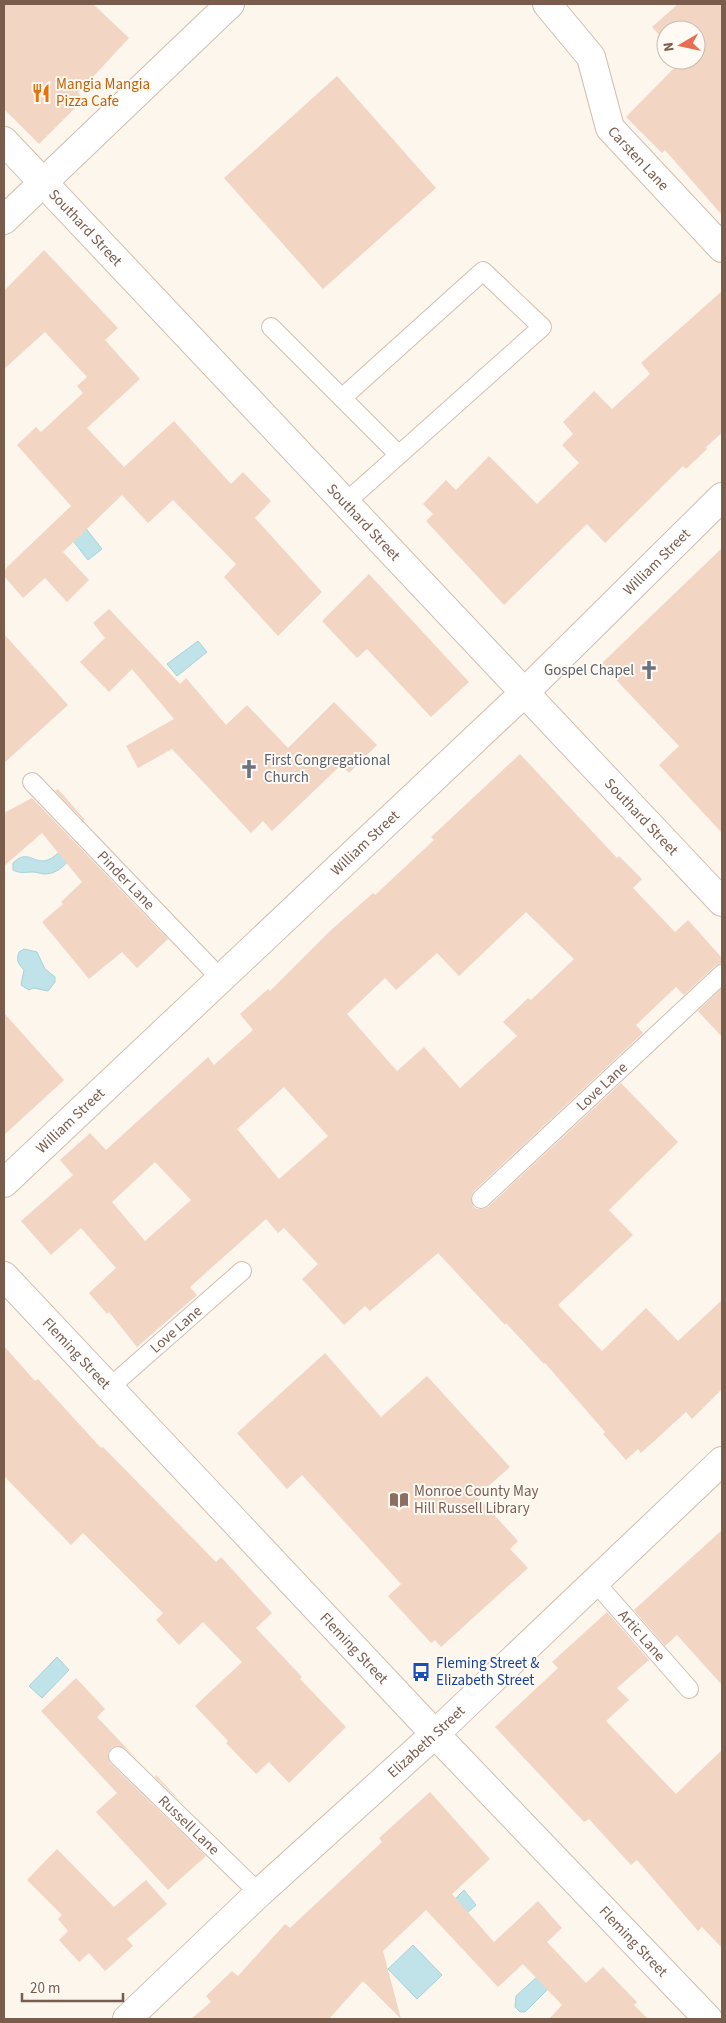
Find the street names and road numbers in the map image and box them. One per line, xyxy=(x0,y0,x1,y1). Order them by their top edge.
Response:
street label: Carsten Lane xyxy=(603,122,674,195)
street label: Southard Street xyxy=(44,184,127,271)
street label: Southard Street xyxy=(322,479,405,565)
street label: William Street xyxy=(618,524,695,600)
street label: Southard Street xyxy=(600,773,683,860)
street label: William Street xyxy=(326,805,404,880)
street label: Pinder Lane xyxy=(93,846,160,914)
street label: Love Lane xyxy=(571,1057,632,1116)
street label: William Street xyxy=(31,1083,109,1158)
street label: Love Lane xyxy=(145,1300,206,1358)
street label: Fleming Street xyxy=(38,1313,116,1394)
street label: Artic Lane xyxy=(613,1605,670,1666)
street label: Fleming Street xyxy=(315,1608,393,1689)
street label: Elizabeth Street xyxy=(383,1700,469,1783)
street label: Russell Lane xyxy=(154,1790,224,1860)
street label: Fleming Street xyxy=(594,1901,673,1982)

